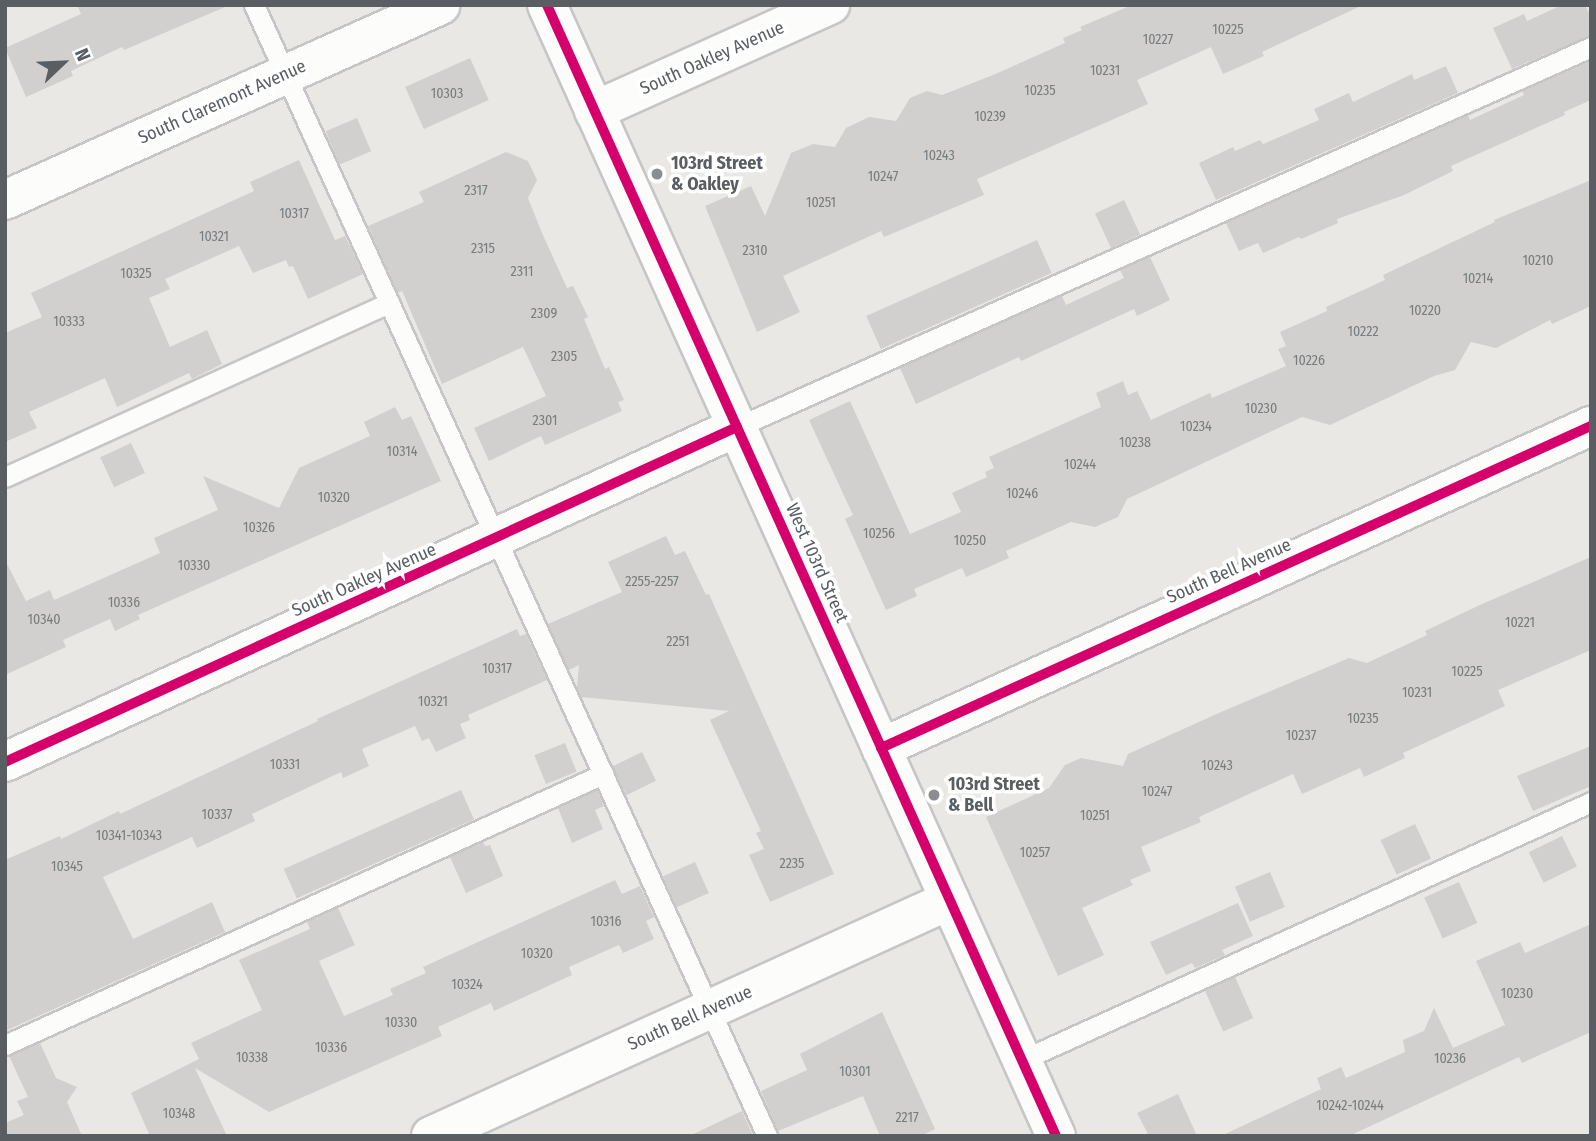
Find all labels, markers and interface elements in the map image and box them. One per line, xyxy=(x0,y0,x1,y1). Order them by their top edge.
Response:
street label: South Oakley Avenue xyxy=(637,16,787,100)
house number: 10225 xyxy=(1212,22,1244,38)
north arrow xyxy=(28,28,98,98)
house number: 10227 xyxy=(1143,32,1173,48)
text: N xyxy=(70,45,96,64)
street label: South Claremont Avenue xyxy=(135,55,309,149)
house number: 10231 xyxy=(1090,63,1120,79)
house number: 10235 xyxy=(1024,83,1056,99)
house number: 10303 xyxy=(431,86,463,102)
house number: 10239 xyxy=(974,109,1006,125)
house number: 10243 xyxy=(923,148,955,164)
place label: 103rd Street & Oakley xyxy=(671,153,763,196)
marker: 103rd Street & Oakley xyxy=(649,166,665,182)
house number: 10247 xyxy=(868,169,898,185)
house number: 2317 xyxy=(464,183,488,199)
house number: 10251 xyxy=(806,195,836,211)
house number: 10317 xyxy=(279,206,309,222)
house number: 10321 xyxy=(199,229,229,245)
house number: 2315 xyxy=(471,241,495,257)
house number: 2310 xyxy=(743,243,767,259)
house number: 10210 xyxy=(1522,253,1554,269)
house number: 2311 xyxy=(511,264,533,280)
house number: 10325 xyxy=(120,266,152,282)
house number: 10214 xyxy=(1463,271,1493,287)
house number: 10220 xyxy=(1409,303,1441,319)
house number: 2309 xyxy=(531,306,557,322)
house number: 10333 xyxy=(53,314,85,330)
house number: 10222 xyxy=(1347,324,1379,340)
house number: 2305 xyxy=(551,349,577,365)
house number: 10226 xyxy=(1293,353,1325,369)
house number: 10230 xyxy=(1245,401,1277,417)
house number: 2301 xyxy=(533,413,557,429)
house number: 10234 xyxy=(1180,419,1212,435)
house number: 10238 xyxy=(1119,435,1151,451)
house number: 10314 xyxy=(387,444,417,460)
house number: 10244 xyxy=(1064,457,1096,473)
house number: 10246 xyxy=(1006,486,1038,502)
house number: 10320 xyxy=(318,490,350,506)
street label: West 103rd Street xyxy=(781,500,853,626)
house number: 10326 xyxy=(243,520,275,536)
house number: 10256 xyxy=(863,526,895,542)
house number: 10250 xyxy=(954,533,986,549)
street label: South Bell Avenue xyxy=(1163,534,1295,608)
street label: South Oakley Avenue xyxy=(289,538,439,622)
house number: 10330 xyxy=(178,558,210,574)
house number: 2255-2257 xyxy=(625,574,679,590)
house number: 10336 xyxy=(108,595,140,611)
house number: 10340 xyxy=(28,612,60,628)
house number: 10221 xyxy=(1505,615,1535,631)
house number: 2251 xyxy=(666,634,690,650)
house number: 10317 xyxy=(482,661,512,677)
house number: 10225 xyxy=(1451,664,1483,680)
house number: 10231 xyxy=(1402,685,1432,701)
house number: 10321 xyxy=(418,694,448,710)
house number: 10235 xyxy=(1347,711,1379,727)
house number: 10237 xyxy=(1286,728,1316,744)
house number: 10331 xyxy=(270,757,300,773)
house number: 10243 xyxy=(1201,758,1233,774)
place label: 103rd Street & Bell xyxy=(948,774,1040,816)
house number: 10247 xyxy=(1142,784,1172,800)
marker: 103rd Street & Bell xyxy=(926,787,942,803)
house number: 10337 xyxy=(202,807,232,823)
house number: 10251 xyxy=(1080,808,1110,824)
house number: 10341-10343 xyxy=(96,828,162,844)
house number: 10257 xyxy=(1020,845,1050,861)
house number: 2235 xyxy=(779,856,805,872)
house number: 10345 xyxy=(51,859,83,875)
house number: 10316 xyxy=(591,914,621,930)
house number: 10320 xyxy=(521,946,553,962)
house number: 10324 xyxy=(451,977,483,993)
street label: South Bell Avenue xyxy=(624,981,756,1055)
house number: 10230 xyxy=(1501,986,1533,1002)
house number: 10330 xyxy=(385,1015,417,1031)
house number: 10336 xyxy=(315,1040,347,1056)
house number: 10338 xyxy=(236,1050,268,1066)
house number: 10236 xyxy=(1434,1051,1466,1067)
house number: 10301 xyxy=(839,1064,871,1080)
house number: 10242-10244 xyxy=(1316,1098,1384,1114)
house number: 10348 xyxy=(163,1106,195,1122)
house number: 2217 xyxy=(895,1110,919,1126)

